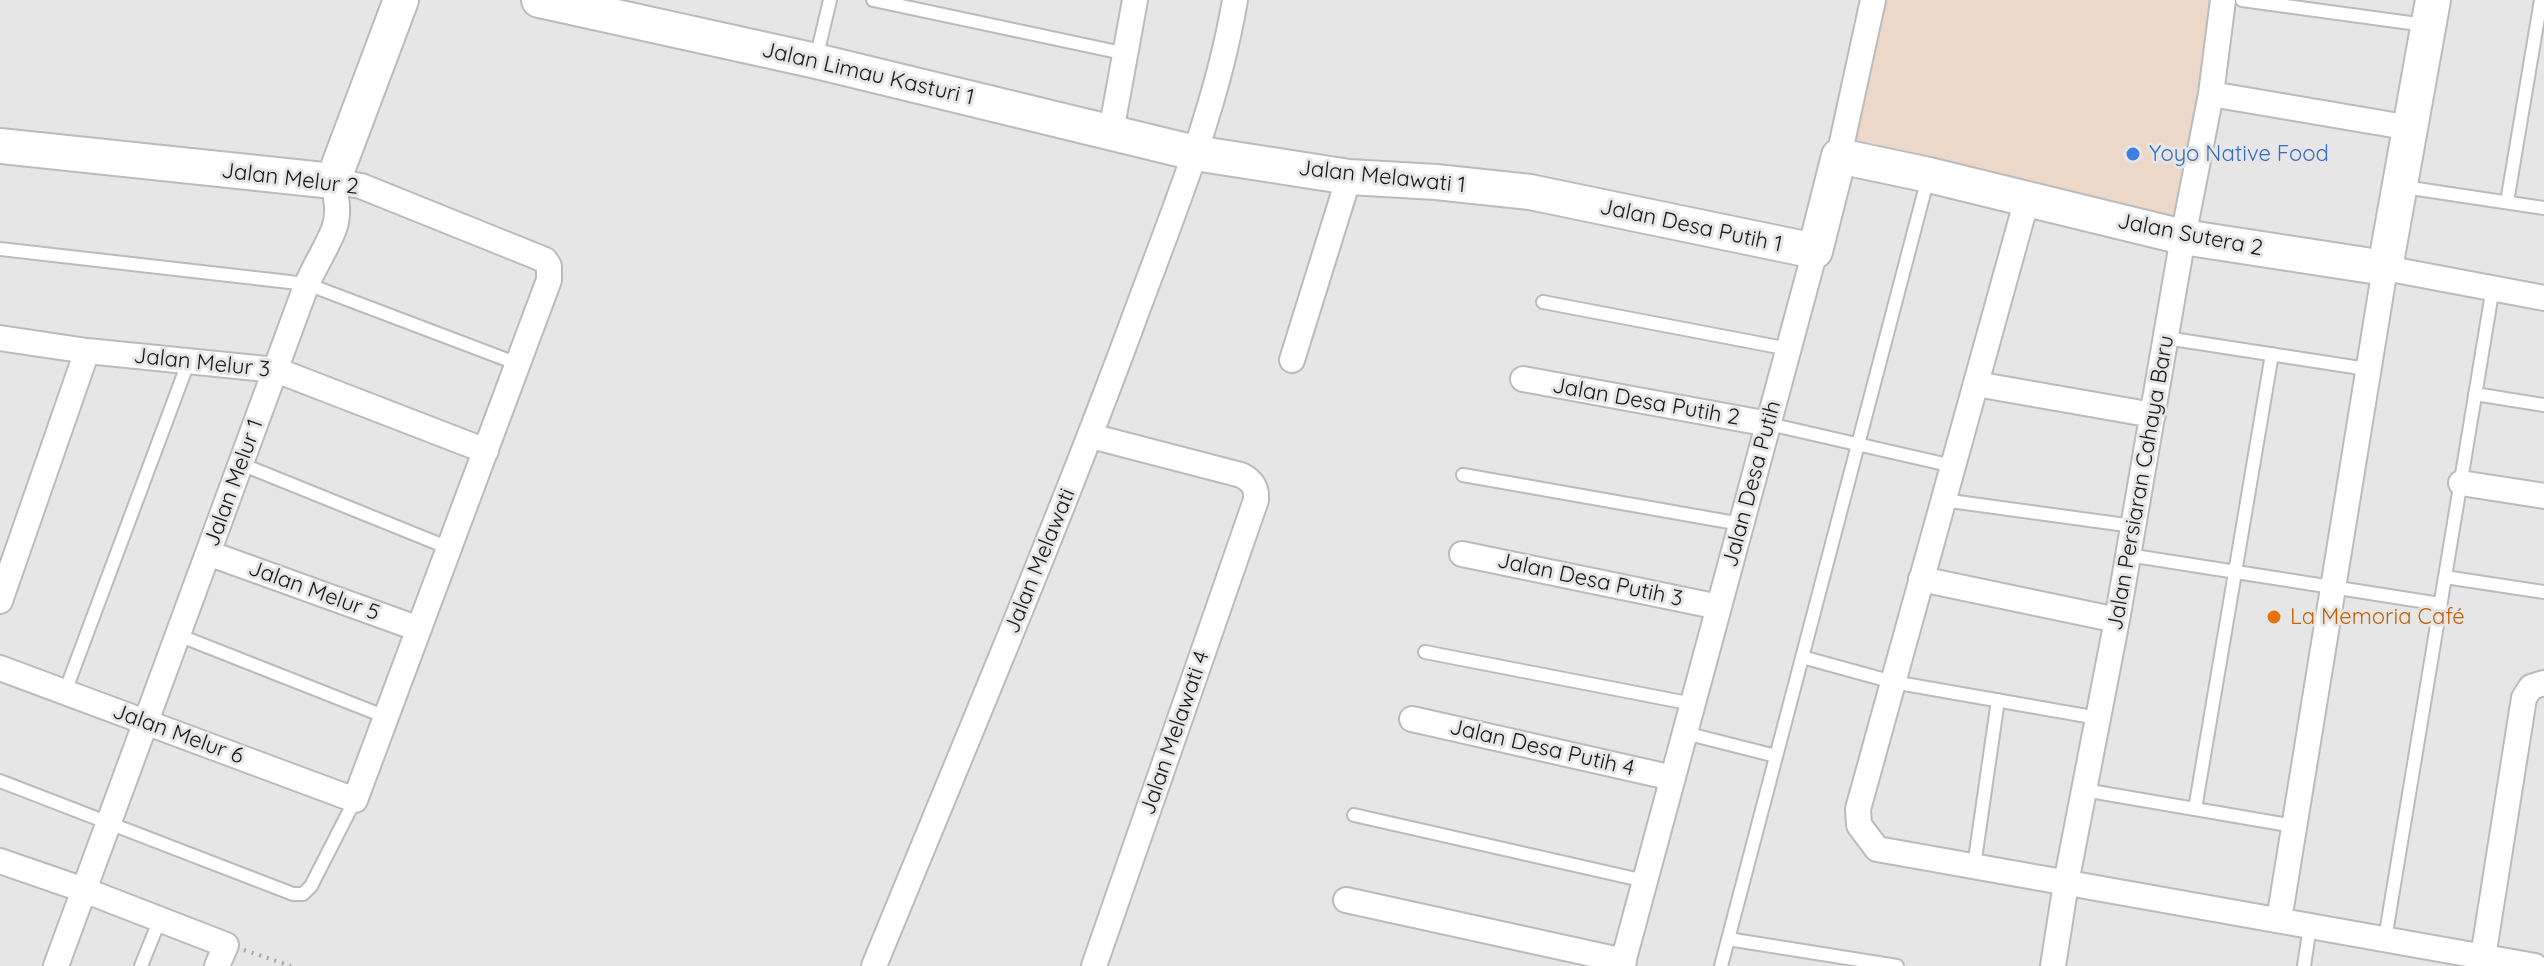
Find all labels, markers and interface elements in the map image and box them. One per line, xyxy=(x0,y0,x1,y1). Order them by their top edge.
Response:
street label: Jalan Limau Kasturi 1 xyxy=(759,37,977,111)
place label: Yoyo Native Food xyxy=(2149,141,2329,167)
marker: Yoyo Native Food xyxy=(2124,145,2142,163)
street label: Jalan Melawati 1 xyxy=(1297,155,1467,199)
street label: Jalan Melur 2 xyxy=(220,158,360,200)
street label: Jalan Desa Putih 1 xyxy=(1597,194,1785,258)
street label: Jalan Sutera 2 xyxy=(2115,208,2265,262)
street label: Jalan Persiaran Cahaya Baru xyxy=(2102,333,2180,633)
street label: Jalan Melur 3 xyxy=(132,343,272,383)
street label: Jalan Desa Putih 2 xyxy=(1550,373,1742,431)
street label: Jalan Desa Putih xyxy=(1717,398,1787,570)
street label: Jalan Melur 1 xyxy=(199,416,269,550)
street label: Jalan Melawati xyxy=(999,485,1081,637)
street label: Jalan Desa Putih 3 xyxy=(1495,547,1685,613)
street label: Jalan Melur 5 xyxy=(245,555,383,627)
place label: La Memoria Café xyxy=(2290,604,2465,630)
marker: La Memoria Café xyxy=(2265,608,2283,626)
street label: Jalan Melawati 4 xyxy=(1135,648,1215,818)
street label: Jalan Melur 6 xyxy=(109,698,247,770)
street label: Jalan Desa Putih 4 xyxy=(1447,714,1637,782)

